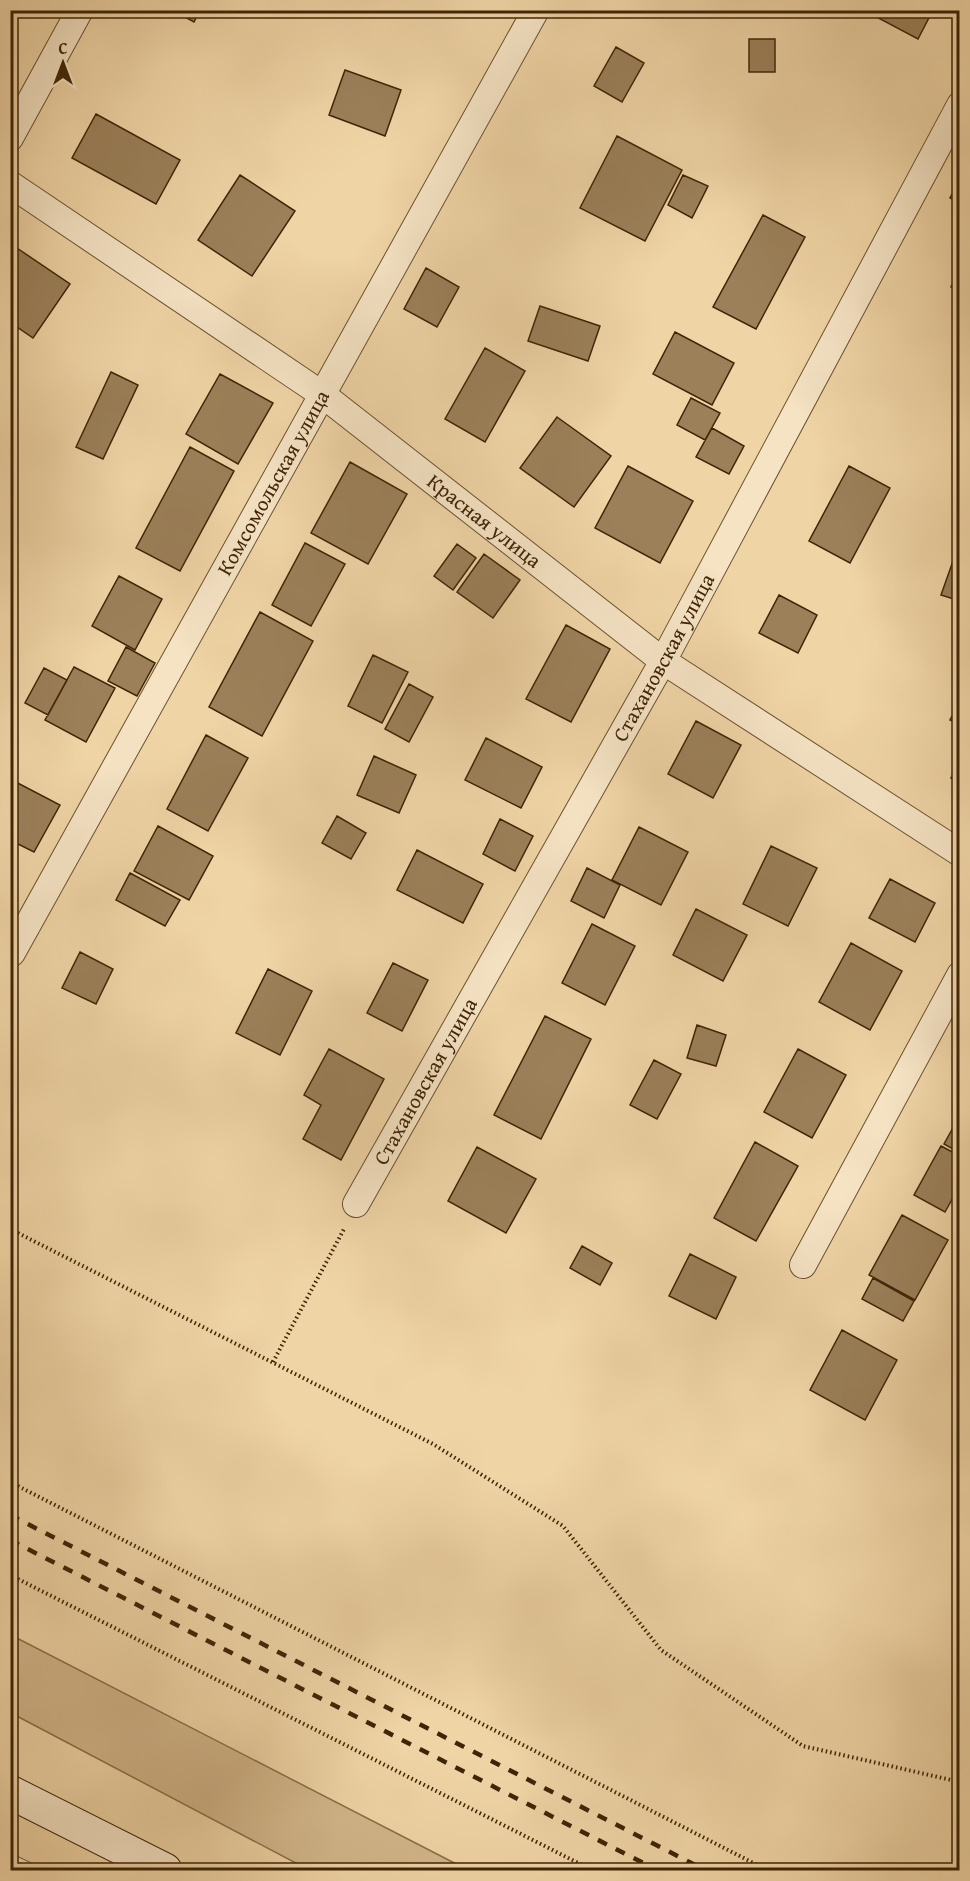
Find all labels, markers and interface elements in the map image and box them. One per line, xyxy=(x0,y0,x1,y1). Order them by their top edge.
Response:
north arrow xyxy=(33,33,93,93)
text: С xyxy=(58,36,68,60)
street label: Комсомольская улица xyxy=(209,384,337,581)
street label: Красная улица xyxy=(421,466,548,575)
street label: Стахановская улица xyxy=(604,568,722,747)
street label: Стахановская улица xyxy=(365,992,485,1170)

